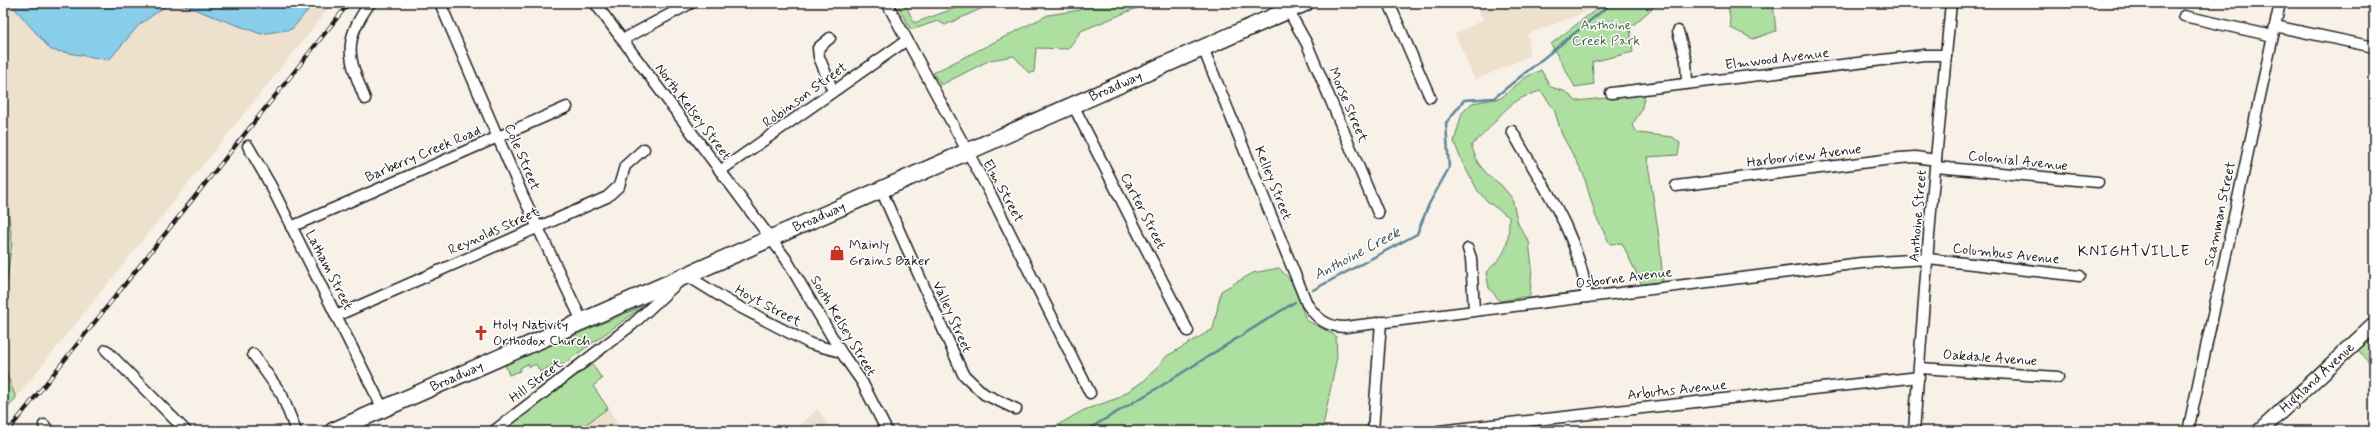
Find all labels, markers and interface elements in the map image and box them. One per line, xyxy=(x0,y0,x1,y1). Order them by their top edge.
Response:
park label: Anthoine Creek Park xyxy=(1572,16,1640,50)
street label: Elmwood Avenue xyxy=(1724,44,1830,74)
street label: Robinson Street xyxy=(759,58,851,132)
street label: North Kelsey Street xyxy=(651,60,735,164)
street label: Morse Street xyxy=(1324,65,1372,146)
street label: Broadway xyxy=(1086,67,1145,106)
street label: Cole Street xyxy=(500,121,544,193)
street label: Barberry Creek Road xyxy=(362,122,484,186)
street label: Harborview Avenue xyxy=(1746,140,1862,172)
street label: Kelley Street xyxy=(1250,144,1296,222)
street label: Colonial Avenue xyxy=(1967,147,2069,175)
street label: Elm Street xyxy=(978,156,1028,226)
street label: Scamman Street xyxy=(2200,159,2240,268)
street label: Anthoine Street xyxy=(1905,169,1931,263)
street label: Carter Street xyxy=(1116,170,1170,252)
street label: Broadway xyxy=(790,197,848,237)
street label: Reynolds Street xyxy=(445,202,543,259)
water label: Anthoine Creek xyxy=(1310,222,1405,285)
street label: Latham Street xyxy=(301,227,357,313)
place label: Mainly Grains Baker xyxy=(849,236,930,270)
street label: Columbus Avenue xyxy=(1952,239,2060,269)
district label: KNIGHTVILLE xyxy=(2078,242,2190,262)
shop icon: Mainly Grains Baker xyxy=(828,244,846,262)
street label: Osborne Avenue xyxy=(1575,263,1673,293)
street label: South Kelsey Street xyxy=(806,272,880,380)
street label: Valley Street xyxy=(928,278,976,356)
street label: Hoyt Street xyxy=(732,281,805,331)
place label: Holy Nativity Orthodox Church xyxy=(493,316,590,350)
church icon: Holy Nativity Orthodox Church xyxy=(472,324,490,342)
street label: Highland Avenue xyxy=(2276,338,2359,417)
street label: Oakdale Avenue xyxy=(1942,346,2038,370)
street label: Hill Street xyxy=(506,355,567,407)
street label: Broadway xyxy=(427,357,486,396)
street label: Arbutus Avenue xyxy=(1626,376,1728,404)

